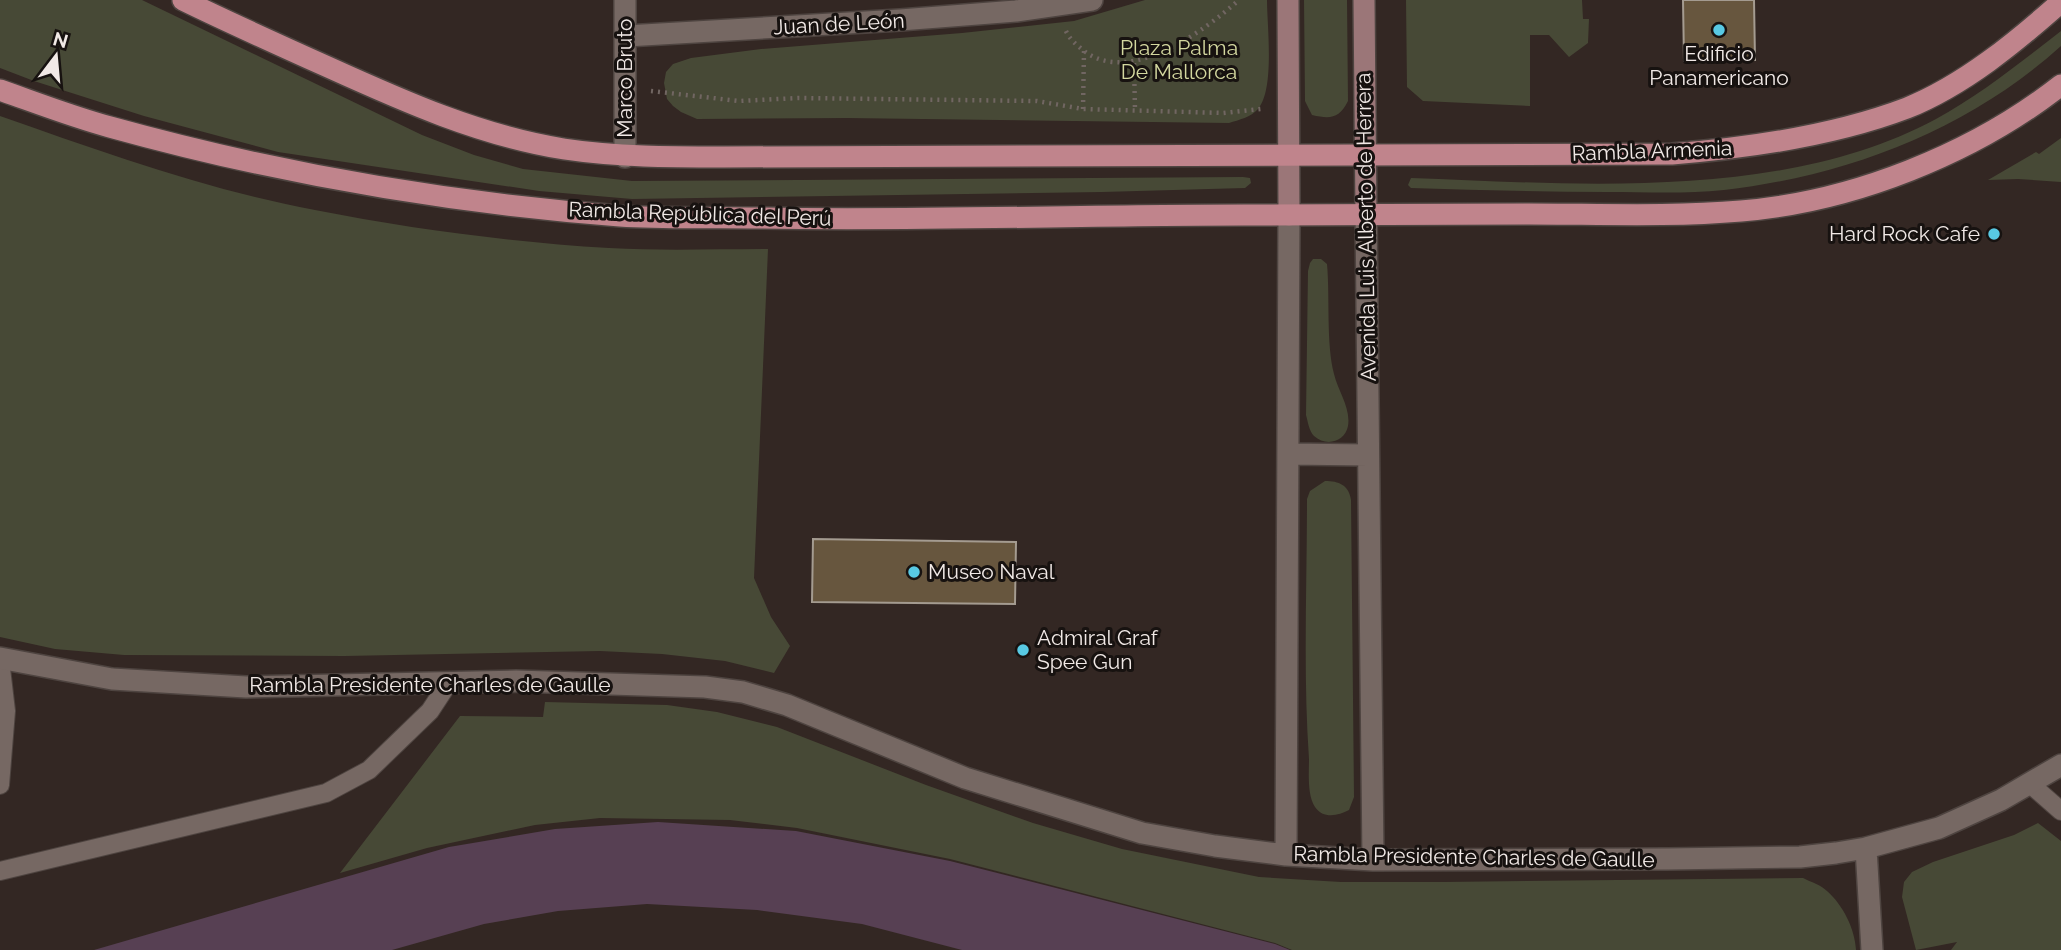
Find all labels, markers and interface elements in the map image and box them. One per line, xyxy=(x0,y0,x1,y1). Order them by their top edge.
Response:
street label: Juan de León xyxy=(773,8,905,39)
street label: Marco Bruto xyxy=(612,18,637,138)
north arrow xyxy=(21,21,91,91)
marker: Edificio Panamericano xyxy=(1711,22,1727,38)
text: N xyxy=(51,27,71,52)
park label: Plaza Palma De Mallorca xyxy=(1120,35,1238,84)
place label: Edificio Panamericano xyxy=(1649,41,1789,90)
street label: Avenida Luis Alberto de Herrera xyxy=(1350,73,1381,382)
street label: Rambla Armenia xyxy=(1571,135,1733,166)
street label: Rambla República del Perú xyxy=(568,196,832,231)
place label: Hard Rock Cafe xyxy=(1829,221,1980,246)
marker: Hard Rock Cafe xyxy=(1986,226,2002,242)
place label: Museo Naval xyxy=(928,559,1055,584)
marker: Museo Naval xyxy=(906,564,922,580)
place label: Admiral Graf Spee Gun xyxy=(1037,625,1159,674)
marker: Admiral Graf Spee Gun xyxy=(1015,642,1031,658)
street label: Rambla Presidente Charles de Gaulle xyxy=(249,672,611,697)
street label: Rambla Presidente Charles de Gaulle xyxy=(1293,841,1655,872)

